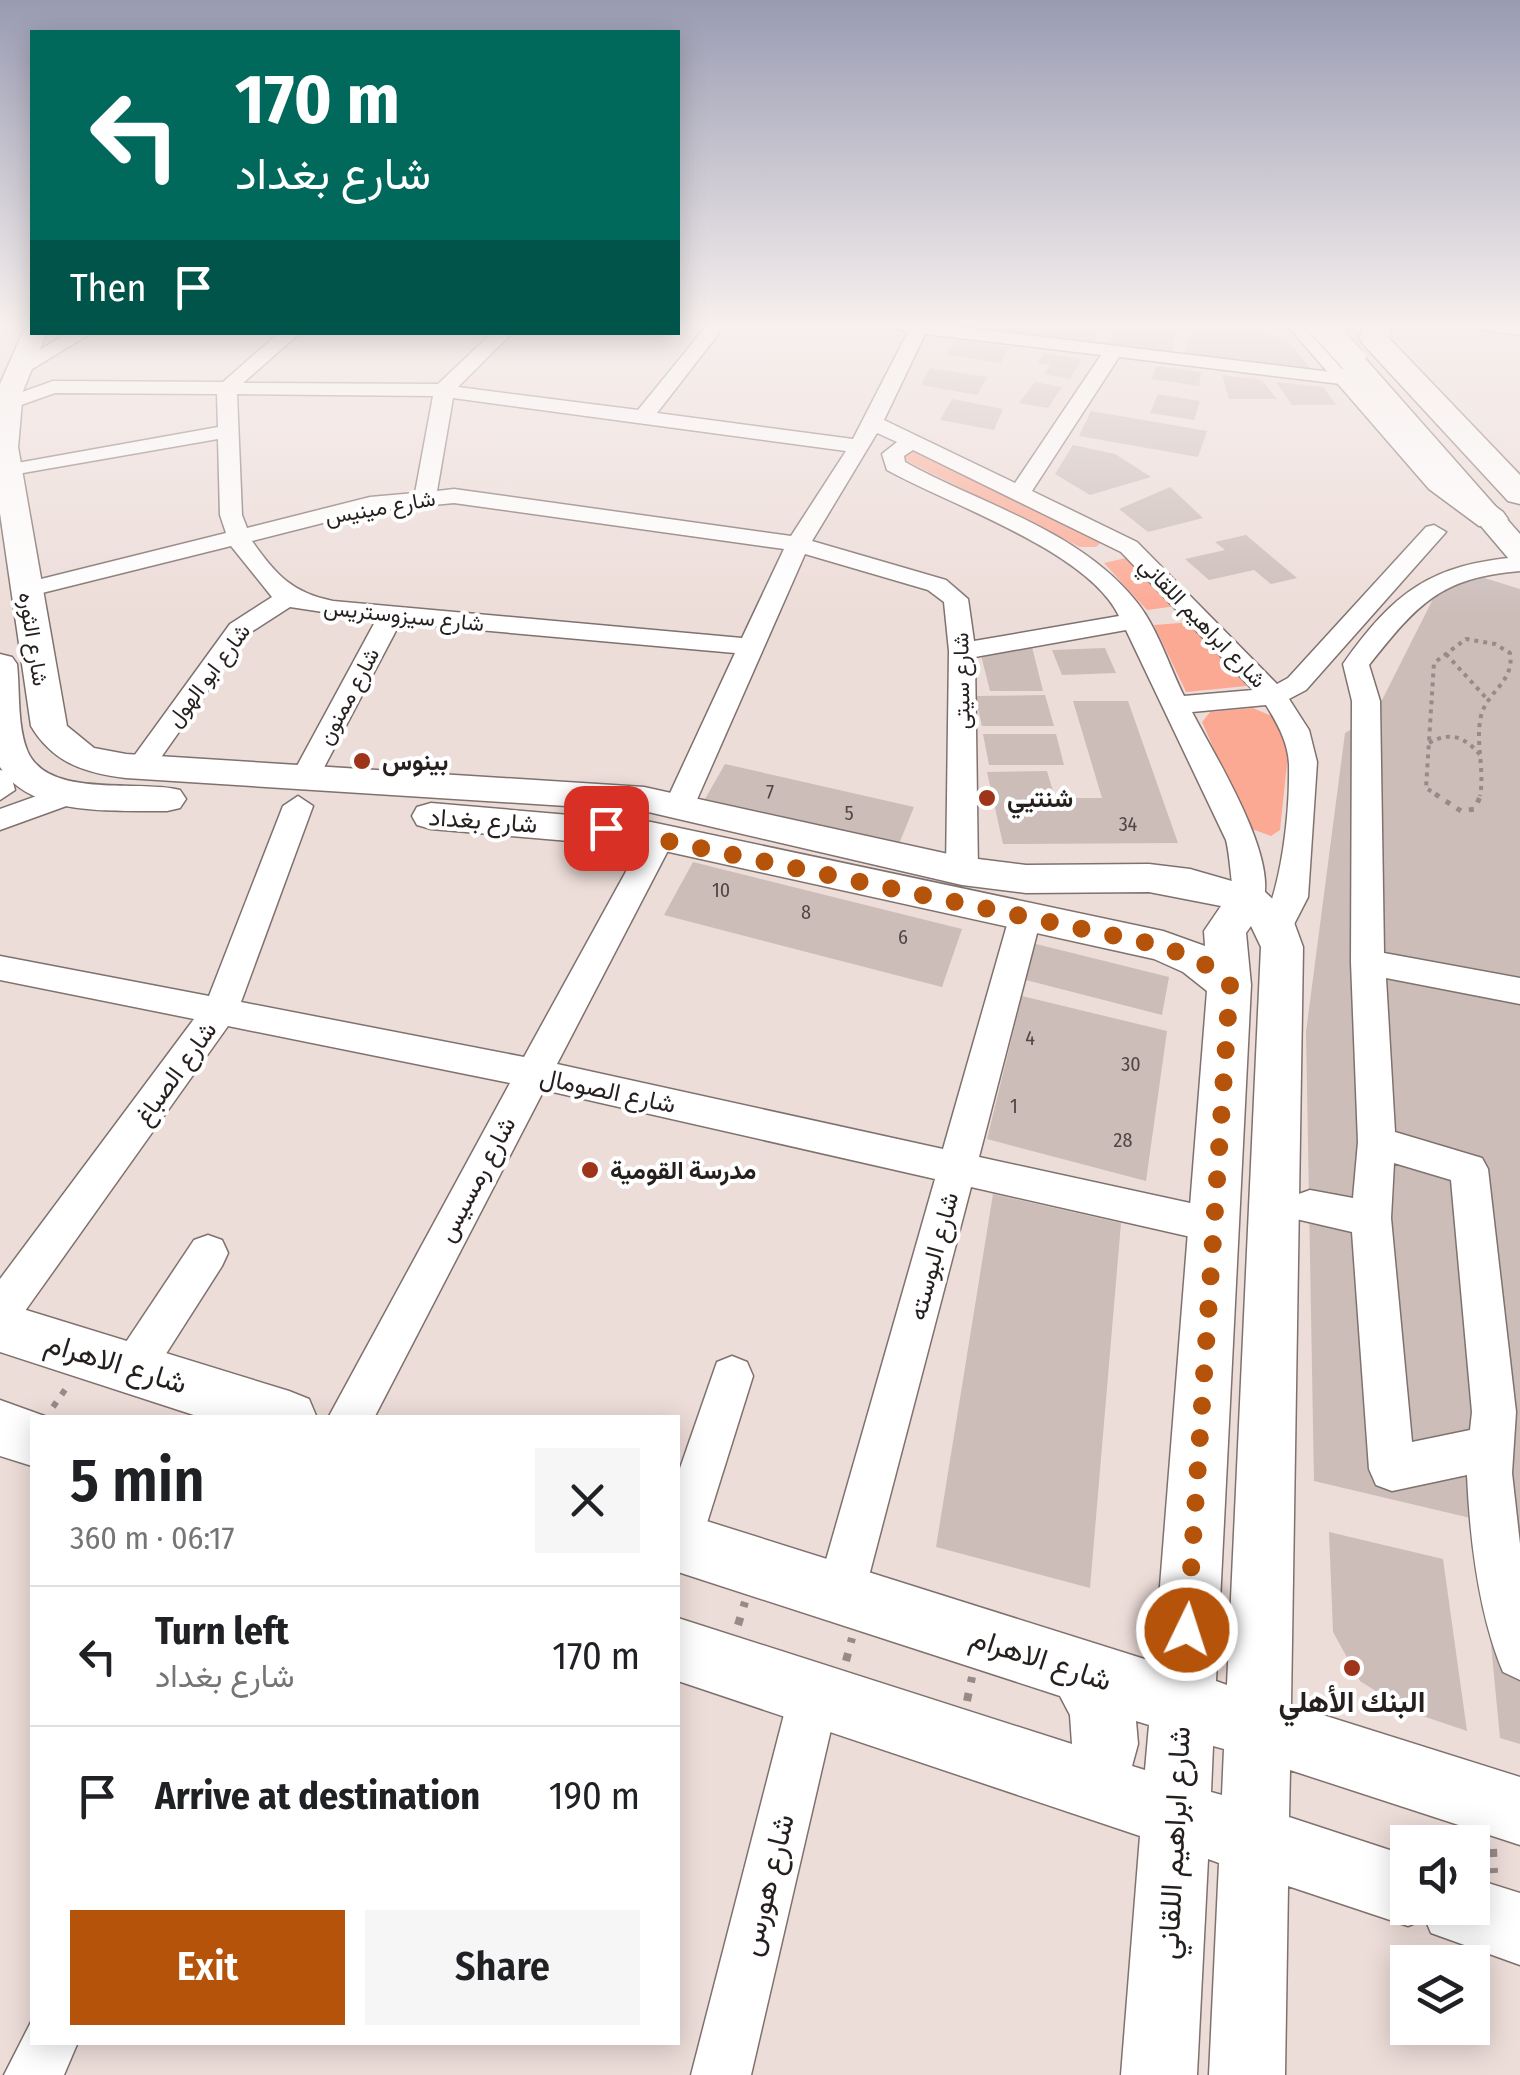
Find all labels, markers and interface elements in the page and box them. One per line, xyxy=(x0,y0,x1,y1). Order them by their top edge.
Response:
text: 170 m xyxy=(235,58,400,142)
icon: left xyxy=(70,70,200,200)
text: شارع بغداد xyxy=(235,147,431,201)
icon: arrive xyxy=(166,260,221,315)
text: Then xyxy=(70,265,146,311)
street label: شارع مينيس xyxy=(323,484,438,531)
street label: شارع ابراهيم اللقاني xyxy=(1130,551,1272,697)
street label: شارع الثوره xyxy=(12,590,54,688)
street label: شارع سيزوستريس xyxy=(322,594,486,638)
street label: شارع ابو الهول xyxy=(161,618,257,733)
street label: شارع سيتى xyxy=(947,632,977,730)
street label: شارع ممنون xyxy=(312,643,386,750)
place label: بينوس xyxy=(382,747,448,777)
marker: بينوس xyxy=(351,750,373,772)
house number: 7 xyxy=(766,780,774,804)
place label: شنتيي xyxy=(1007,784,1073,819)
pin xyxy=(564,786,649,871)
marker: شنتيي xyxy=(976,787,998,809)
icon: arrive xyxy=(579,801,634,856)
house number: 5 xyxy=(844,801,854,825)
street label: شارع بغداد xyxy=(428,802,538,841)
house number: 34 xyxy=(1119,812,1138,836)
house number: 10 xyxy=(712,878,730,902)
house number: 8 xyxy=(801,900,811,924)
house number: 6 xyxy=(898,925,908,949)
street label: شارع الصباغ xyxy=(128,1016,224,1132)
house number: 4 xyxy=(1025,1026,1035,1050)
house number: 30 xyxy=(1121,1052,1141,1076)
street label: شارع الصومال xyxy=(537,1062,678,1121)
house number: 1 xyxy=(1010,1094,1018,1118)
street label: شارع رمسيس xyxy=(431,1112,523,1248)
house number: 28 xyxy=(1114,1128,1132,1152)
place label: مدرسة القومية xyxy=(610,1156,756,1186)
marker: مدرسة القومية xyxy=(579,1159,601,1181)
street label: شارع البوسته xyxy=(902,1189,966,1324)
street label: شارع الاهرام xyxy=(40,1324,191,1404)
text: 5 min xyxy=(70,1445,205,1517)
button: close xyxy=(535,1448,640,1553)
text: 360 m · 06:17 xyxy=(70,1519,234,1557)
position arrow xyxy=(1135,1578,1239,1682)
text: Turn left xyxy=(155,1608,289,1654)
street label: شارع الاهرام xyxy=(965,1619,1116,1701)
icon: left xyxy=(70,1629,125,1684)
text: 170 m xyxy=(552,1633,640,1679)
text: شارع بغداد xyxy=(155,1657,294,1695)
marker: البنك الأهلي xyxy=(1341,1657,1363,1679)
place label: البنك الأهلي xyxy=(1278,1684,1426,1727)
street label: شارع ابراهيم اللقاني xyxy=(1150,1726,1204,1961)
icon: arrive xyxy=(70,1769,125,1824)
text: Arrive at destination xyxy=(155,1773,480,1819)
text: 190 m xyxy=(549,1773,640,1819)
street label: شارع هورس xyxy=(732,1810,804,1960)
map controls xyxy=(1390,1825,1490,2045)
button: sound xyxy=(1390,1825,1490,1925)
button: Exit xyxy=(70,1910,345,2025)
button: Share xyxy=(365,1910,640,2025)
button: layers xyxy=(1390,1945,1490,2045)

